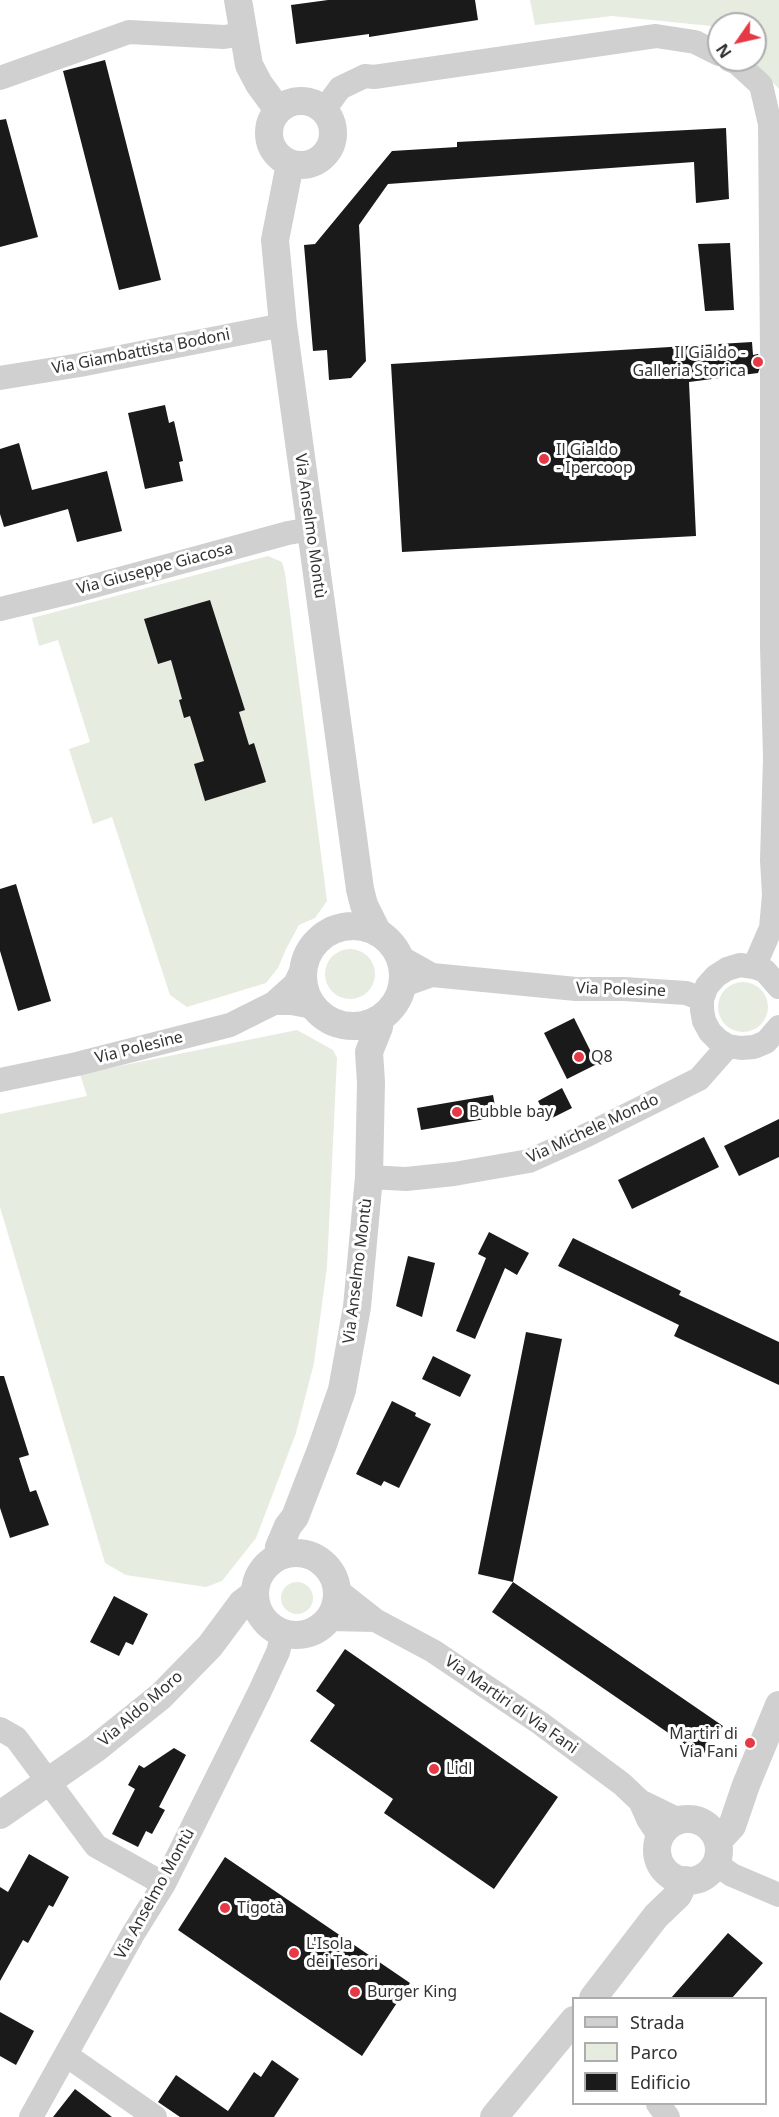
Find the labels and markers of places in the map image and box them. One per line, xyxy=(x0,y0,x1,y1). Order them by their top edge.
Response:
place label: Il Gialdo - Galleria Storica xyxy=(633,343,746,381)
marker: Il Gialdo - Galleria Storica xyxy=(751,355,765,369)
place label: Il Gialdo - Ipercoop xyxy=(556,440,633,478)
marker: Il Gialdo - Ipercoop xyxy=(537,452,551,466)
place label: Q8 xyxy=(591,1047,613,1067)
marker: Q8 xyxy=(572,1050,586,1064)
place label: Bubble bay xyxy=(469,1102,553,1122)
marker: Bubble bay xyxy=(450,1105,464,1119)
place label: Martiri di Via Fani xyxy=(669,1724,738,1762)
marker: Martiri di Via Fani xyxy=(743,1736,757,1750)
place label: Lidl xyxy=(446,1759,472,1779)
marker: Lidl xyxy=(427,1762,441,1776)
place label: Tigotà xyxy=(237,1898,284,1918)
marker: Tigotà xyxy=(218,1901,232,1915)
place label: L'Isola dei Tesori xyxy=(306,1934,378,1972)
marker: L'Isola dei Tesori xyxy=(287,1946,301,1960)
place label: Burger King xyxy=(367,1982,457,2002)
marker: Burger King xyxy=(348,1985,362,1999)

